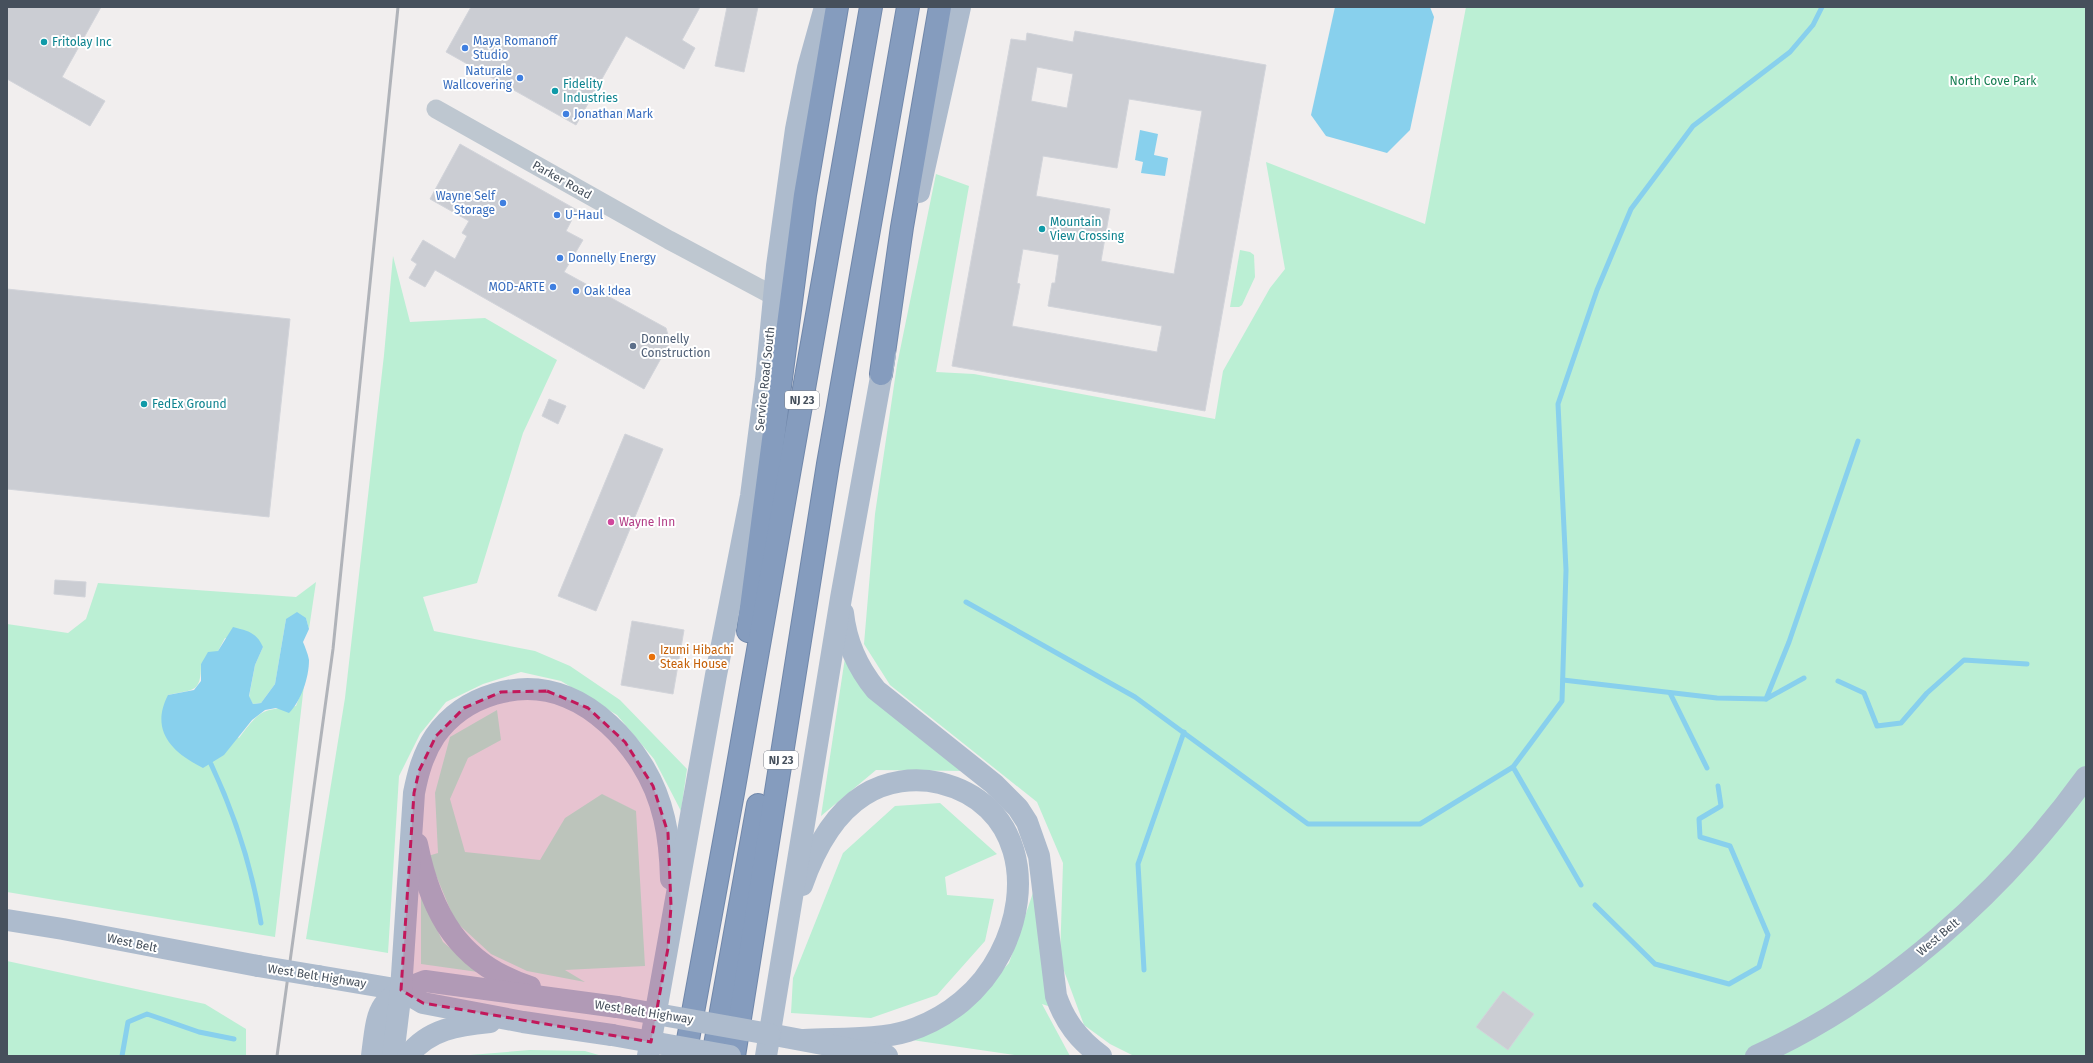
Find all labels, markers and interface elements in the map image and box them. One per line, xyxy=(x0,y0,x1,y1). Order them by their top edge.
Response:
place label: Maya Romanoff Studio xyxy=(473,34,558,62)
place label: Fritolay Inc xyxy=(52,35,112,49)
marker: Fritolay Inc xyxy=(39,37,49,47)
marker: Maya Romanoff Studio xyxy=(460,43,470,53)
place label: Naturale Wallcovering xyxy=(443,64,513,92)
marker: Naturale Wallcovering xyxy=(515,73,525,83)
park label: North Cove Park xyxy=(1949,74,2037,88)
place label: Fidelity Industries xyxy=(563,77,618,105)
marker: Fidelity Industries xyxy=(550,86,560,96)
place label: Jonathan Mark xyxy=(574,107,654,121)
marker: Jonathan Mark xyxy=(561,109,571,119)
street label: Parker Road xyxy=(530,158,594,202)
place label: Wayne Self Storage xyxy=(436,189,496,217)
marker: Wayne Self Storage xyxy=(498,198,508,208)
place label: U-Haul xyxy=(565,208,603,222)
marker: U-Haul xyxy=(552,210,562,220)
place label: Mountain View Crossing xyxy=(1050,215,1125,243)
marker: Mountain View Crossing xyxy=(1037,224,1047,234)
place label: Donnelly Energy xyxy=(568,251,656,265)
marker: Donnelly Energy xyxy=(555,253,565,263)
place label: MOD-ARTE xyxy=(489,280,545,294)
marker: MOD-ARTE xyxy=(548,282,558,292)
place label: Oak !dea xyxy=(584,284,631,298)
marker: Oak !dea xyxy=(571,286,581,296)
street label: Service Road South xyxy=(753,326,777,432)
place label: Donnelly Construction xyxy=(641,332,711,360)
marker: Donnelly Construction xyxy=(628,341,638,351)
road number: NJ 23 xyxy=(785,391,819,409)
place label: FedEx Ground xyxy=(152,397,227,411)
marker: FedEx Ground xyxy=(139,399,149,409)
place label: Wayne Inn xyxy=(619,515,675,529)
marker: Wayne Inn xyxy=(606,517,616,527)
place label: Izumi Hibachi Steak House xyxy=(660,643,734,671)
marker: Izumi Hibachi Steak House xyxy=(647,652,657,662)
road number: NJ 23 xyxy=(764,751,798,769)
street label: West Belt xyxy=(1914,915,1963,959)
street label: West Belt xyxy=(106,931,159,955)
street label: West Belt Highway xyxy=(267,961,367,991)
street label: West Belt Highway xyxy=(594,997,694,1027)

